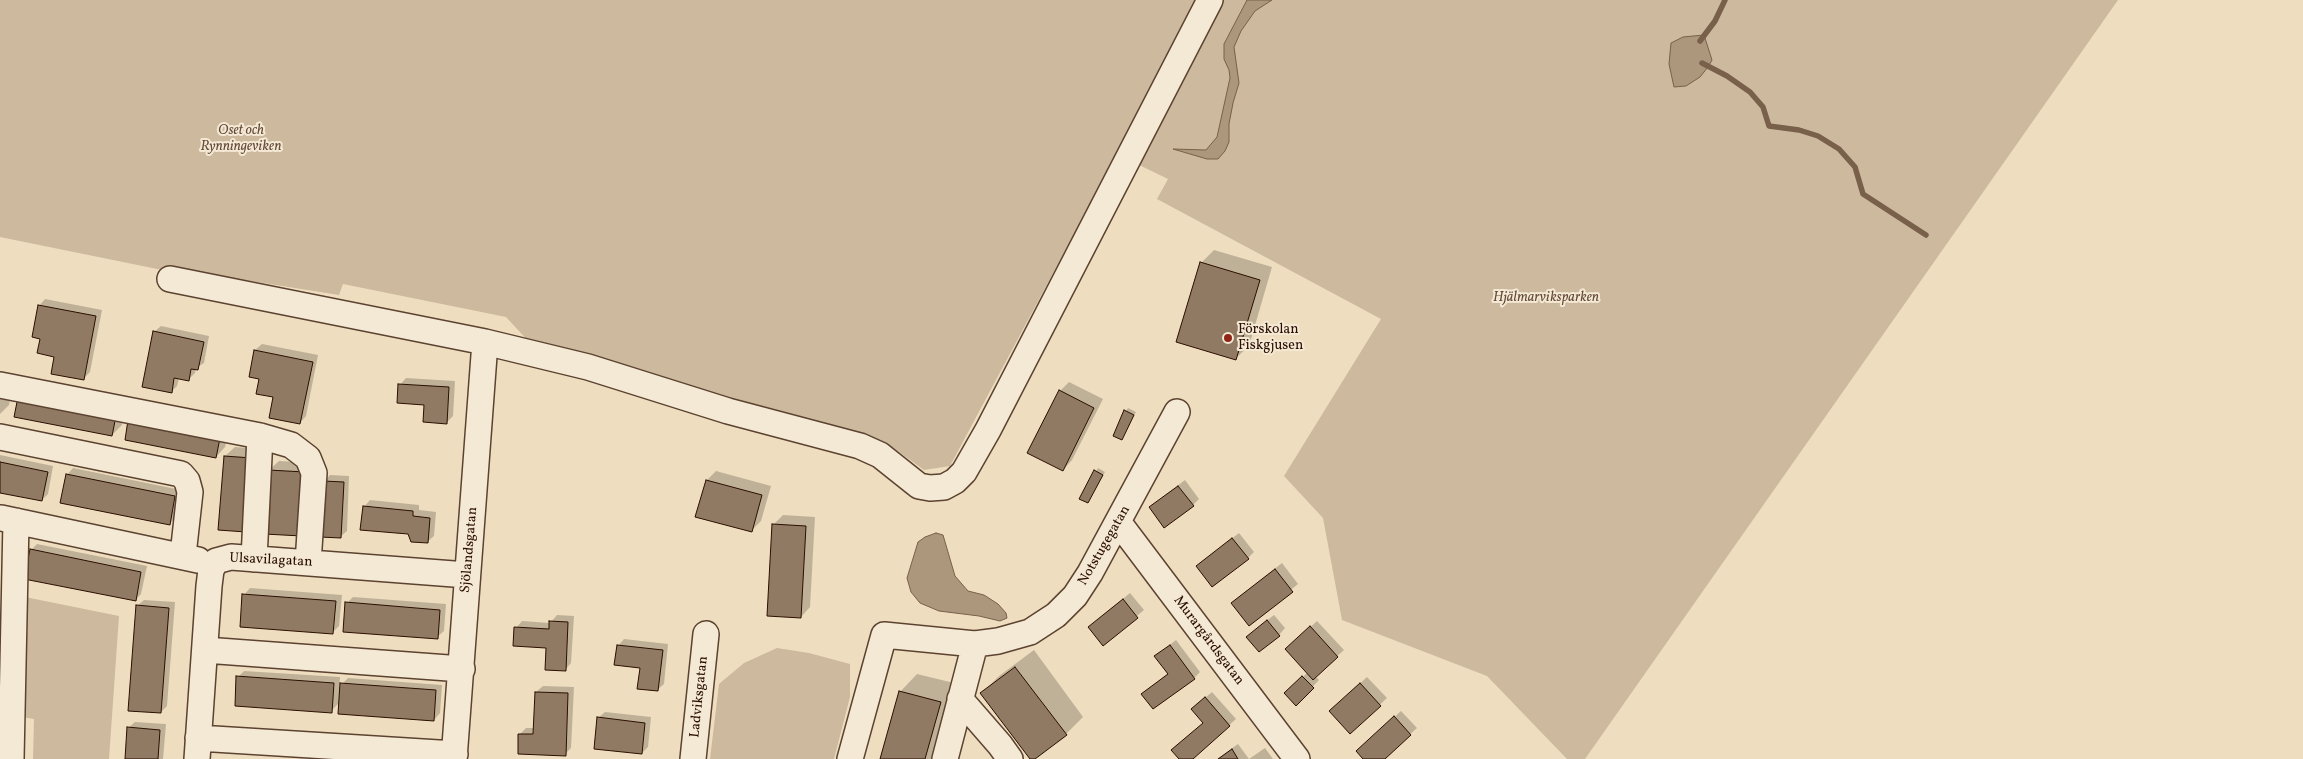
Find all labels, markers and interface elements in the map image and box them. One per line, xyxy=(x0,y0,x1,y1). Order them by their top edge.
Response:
park label: Oset och Rynningeviken xyxy=(201,123,281,156)
park label: Hjälmarviksparken xyxy=(1493,290,1599,306)
place label: Förskolan Fiskgjusen xyxy=(1238,322,1303,354)
marker: Förskolan Fiskgjusen xyxy=(1222,332,1234,344)
street label: Notstugegatan xyxy=(1075,503,1135,589)
street label: Sjölandsgatan xyxy=(458,506,482,594)
street label: Ulsavilagatan xyxy=(229,550,313,572)
street label: Murargårdsgatan xyxy=(1169,593,1247,689)
street label: Ladviksgatan xyxy=(687,655,713,739)

